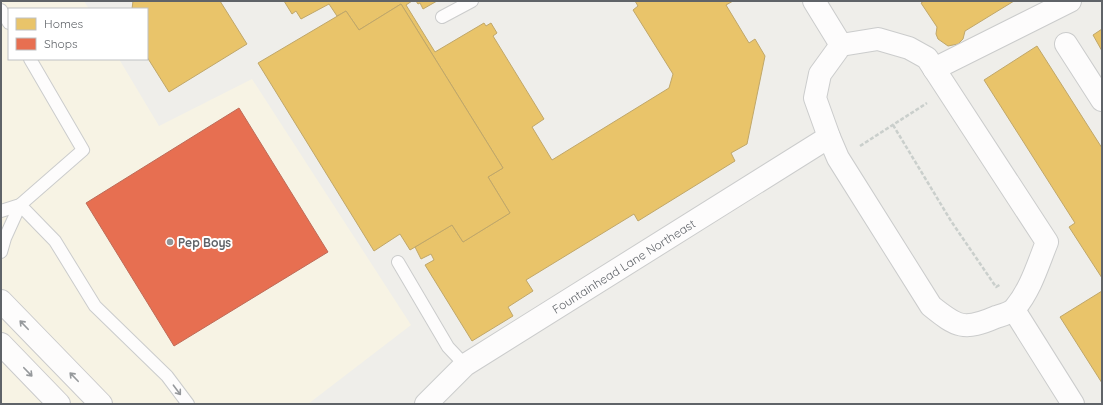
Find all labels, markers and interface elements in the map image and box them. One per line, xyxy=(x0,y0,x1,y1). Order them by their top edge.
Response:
legend xyxy=(8,8,148,60)
text: Homes xyxy=(44,16,84,31)
text: Shops xyxy=(44,36,78,51)
street label: Fountainhead Lane Northeast xyxy=(549,215,698,316)
place label: Pep Boys xyxy=(178,235,231,250)
marker: Pep Boys xyxy=(165,237,175,247)
one-way arrow xyxy=(19,320,29,330)
one-way arrow xyxy=(23,367,33,377)
one-way arrow xyxy=(70,372,79,382)
one-way arrow xyxy=(173,384,182,395)

